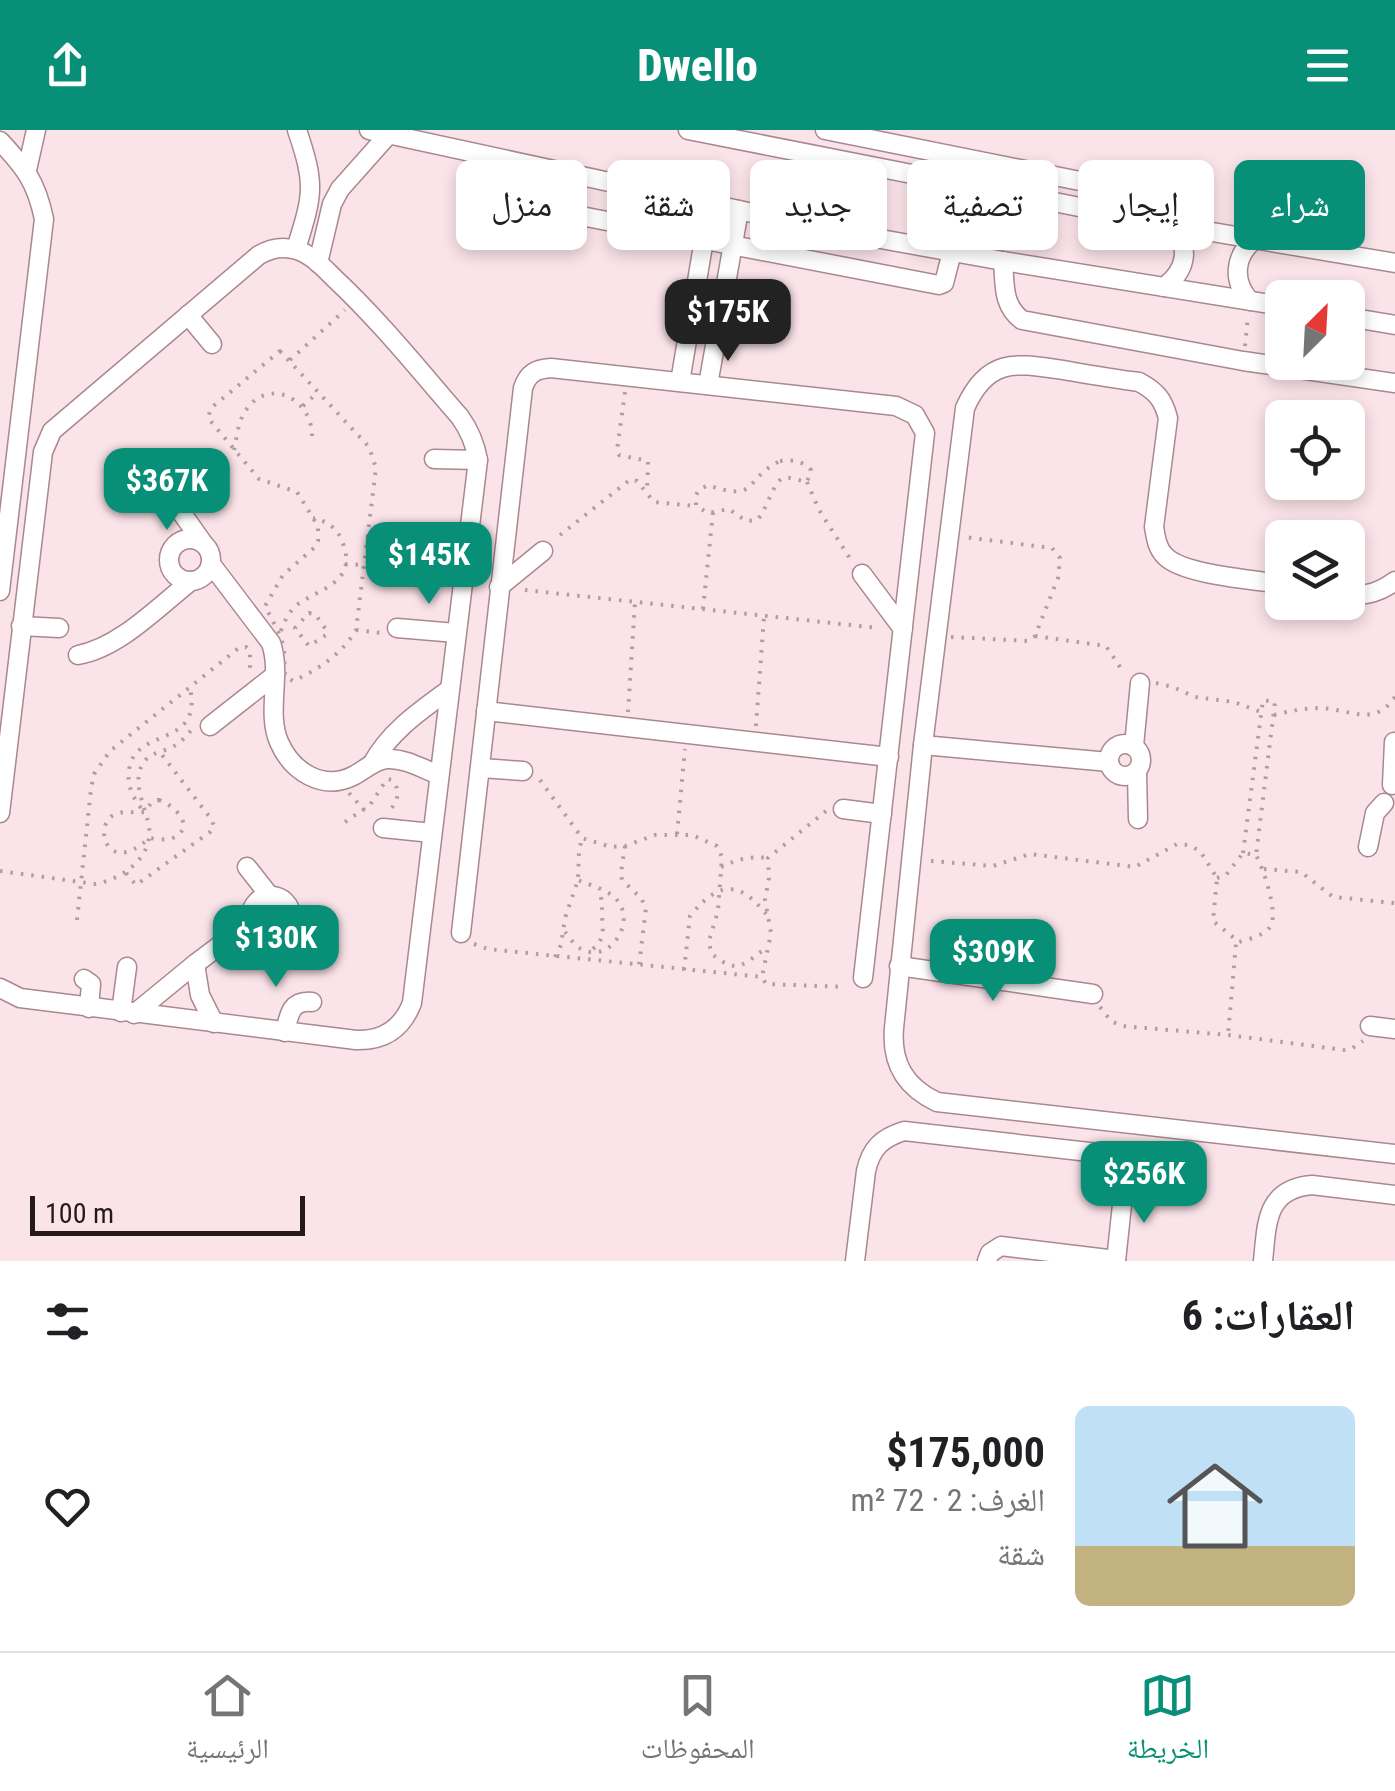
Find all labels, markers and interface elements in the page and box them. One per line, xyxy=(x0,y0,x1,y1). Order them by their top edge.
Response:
icon: share xyxy=(40,38,95,93)
icon: menu xyxy=(1300,38,1355,93)
text: Dwello xyxy=(637,39,758,92)
chip: منزل xyxy=(456,160,587,250)
chip: شقة xyxy=(607,160,730,250)
chip: جديد xyxy=(750,160,887,250)
chip: تصفية xyxy=(907,160,1058,250)
chip: إيجار xyxy=(1078,160,1214,250)
chip: شراء xyxy=(1234,160,1365,250)
pin: $175K xyxy=(658,279,798,364)
north arrow xyxy=(1265,280,1365,380)
map controls xyxy=(1265,280,1365,620)
text: $175K xyxy=(687,292,769,330)
button: locate xyxy=(1265,400,1365,500)
pin: $367K xyxy=(97,448,237,533)
text: $367K xyxy=(126,461,208,499)
button: layers xyxy=(1265,520,1365,620)
pin: $145K xyxy=(359,522,499,607)
text: $145K xyxy=(388,535,470,573)
pin: $130K xyxy=(206,905,346,990)
text: $130K xyxy=(235,918,317,956)
pin: $309K xyxy=(923,919,1063,1004)
text: $309K xyxy=(952,932,1034,970)
pin: $256K xyxy=(1074,1141,1214,1226)
text: $256K xyxy=(1103,1154,1185,1192)
scale bar xyxy=(30,1191,305,1236)
text: 100 m xyxy=(45,1197,114,1230)
text: العقارات: 6 xyxy=(1182,1291,1355,1340)
icon: filters xyxy=(40,1294,95,1349)
text: $175,000 xyxy=(886,1428,1045,1477)
icon: home xyxy=(1155,1446,1275,1566)
icon: heart xyxy=(40,1479,95,1534)
text: الغرف: 2 · 72 m² xyxy=(851,1481,1045,1519)
text: شقة xyxy=(997,1535,1045,1573)
tab: الرئيسية xyxy=(186,1668,269,1776)
tab: المحفوظات xyxy=(641,1668,755,1776)
tab: الخريطة xyxy=(1127,1668,1209,1776)

